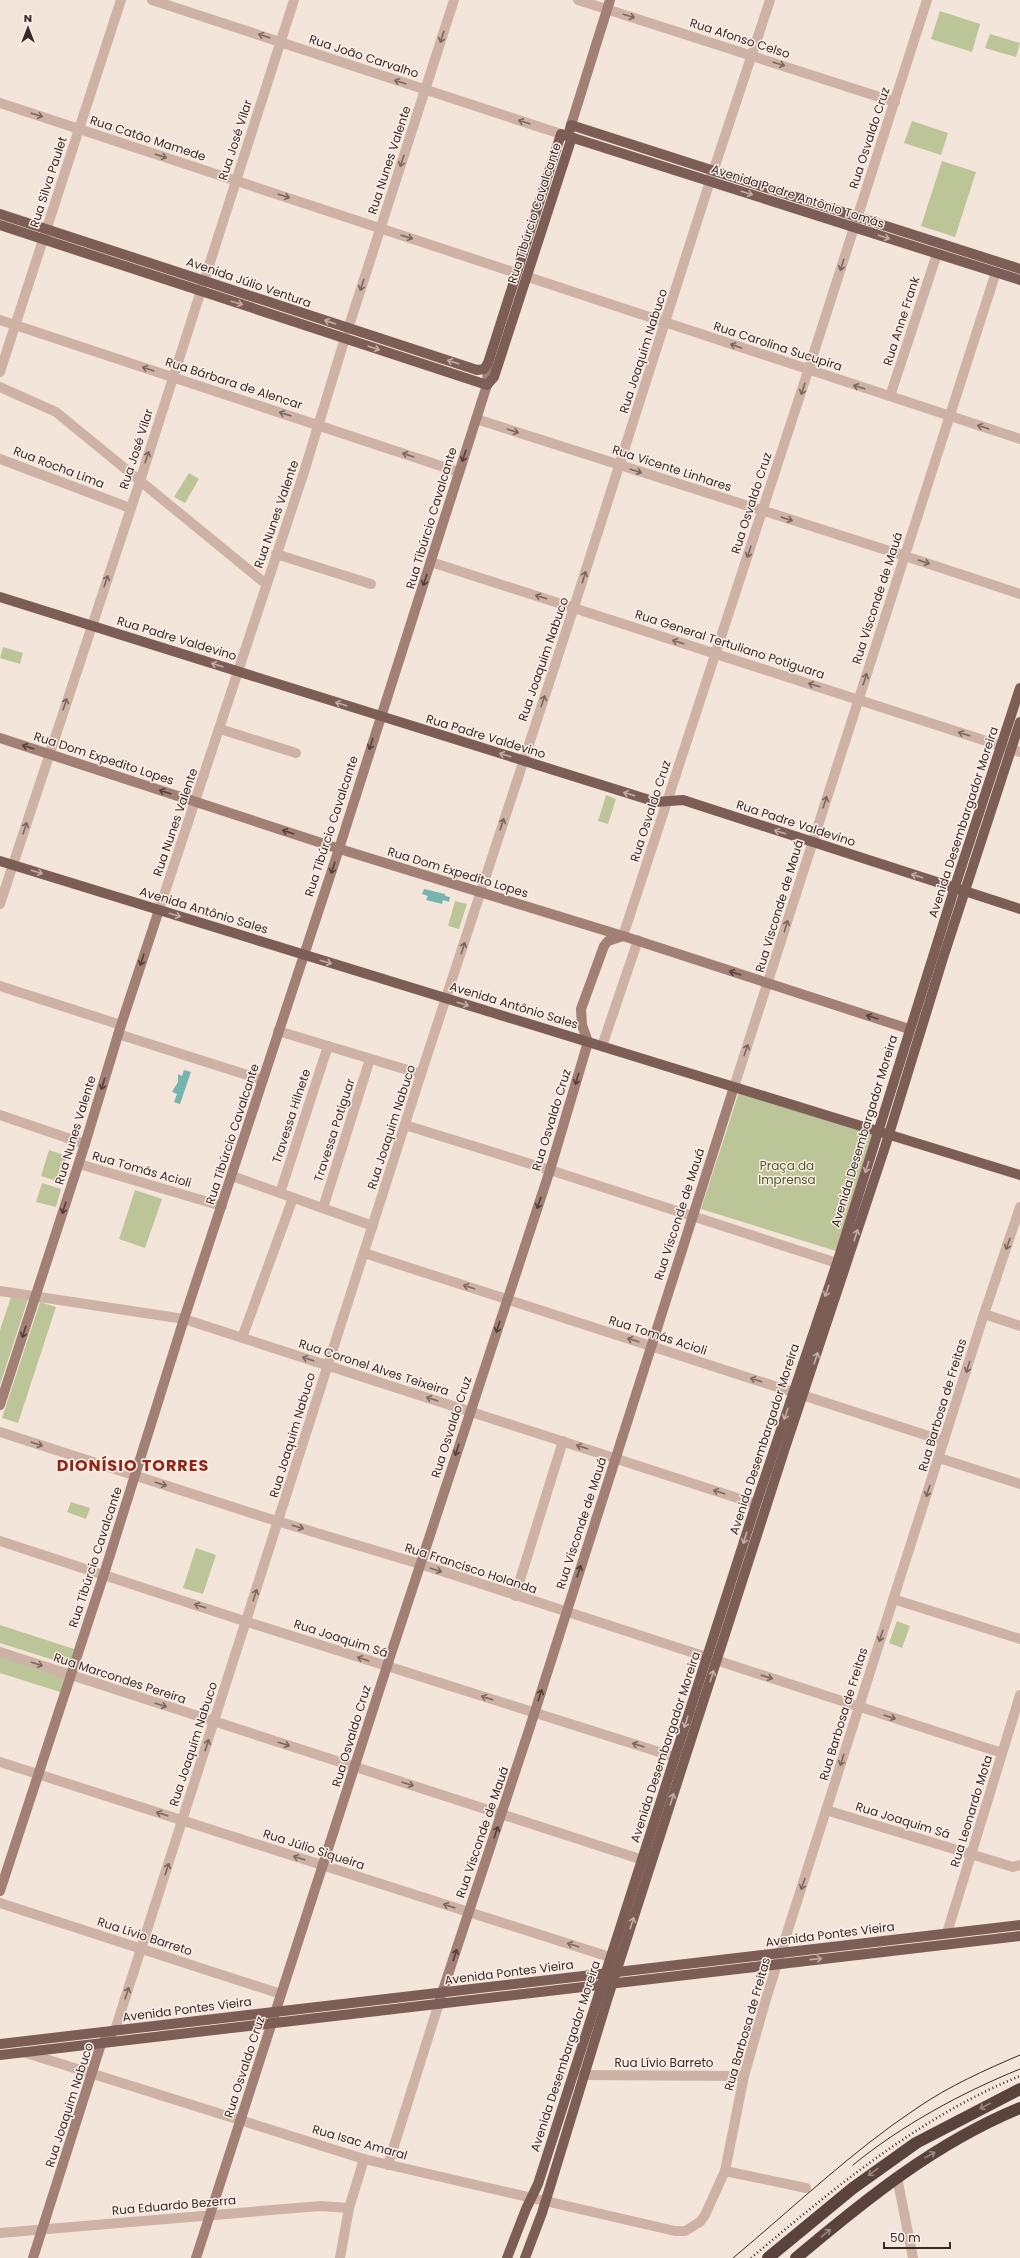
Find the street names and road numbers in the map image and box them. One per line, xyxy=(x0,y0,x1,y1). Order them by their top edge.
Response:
street label: Rua Afonso Celso xyxy=(688,14,793,62)
street label: Rua João Carvalho xyxy=(307,30,421,82)
street label: Rua Osvaldo Cruz xyxy=(845,85,893,191)
street label: Rua José Vilar xyxy=(214,97,256,183)
street label: Rua Nunes Valente xyxy=(363,104,415,216)
street label: Rua Catão Mamede xyxy=(88,111,208,165)
street label: Rua Silva Paulet xyxy=(25,134,71,230)
street label: Rua Tibúrcio Cavalcante xyxy=(503,140,565,286)
street label: Avenida Padre Antônio Tomás xyxy=(709,160,887,232)
street label: Avenida Júlio Ventura xyxy=(184,253,314,311)
street label: Rua Anne Frank xyxy=(879,273,924,368)
street label: Rua Joaquim Nabuco xyxy=(615,286,671,415)
street label: Rua Carolina Sucupira xyxy=(712,317,844,375)
street label: Rua Bárbara de Alencar xyxy=(163,353,305,413)
street label: Rua José Vilar xyxy=(115,406,157,492)
street label: Rua Vicente Linhares xyxy=(610,441,734,495)
street label: Rua Rocha Lima xyxy=(11,442,107,492)
street label: Rua Tibúrcio Cavalcante xyxy=(401,445,461,591)
street label: Rua Osvaldo Cruz xyxy=(727,450,775,556)
street label: Rua Nunes Valente xyxy=(250,458,302,570)
street label: Rua Visconde de Mauá xyxy=(848,530,906,666)
street label: Rua Joaquim Nabuco xyxy=(514,594,572,723)
street label: Rua General Tertuliano Potiguara xyxy=(633,605,827,683)
street label: Rua Padre Valdevino xyxy=(115,612,239,664)
street label: Rua Padre Valdevino xyxy=(424,710,548,762)
street label: Avenida Desembargador Moreira xyxy=(924,724,1002,920)
street label: Rua Dom Expedito Lopes xyxy=(32,727,176,789)
street label: Rua Tibúrcio Cavalcante xyxy=(300,753,362,899)
street label: Rua Osvaldo Cruz xyxy=(626,758,674,864)
street label: Rua Nunes Valente xyxy=(149,766,201,878)
street label: Rua Padre Valdevino xyxy=(734,796,858,850)
street label: Rua Visconde de Mauá xyxy=(751,838,807,974)
street label: Rua Dom Expedito Lopes xyxy=(385,842,531,902)
street label: Avenida Antônio Sales xyxy=(138,882,270,938)
street label: Avenida Antônio Sales xyxy=(448,977,580,1033)
street label: Avenida Desembargador Moreira xyxy=(827,1033,901,1229)
street label: Rua Tibúrcio Cavalcante xyxy=(201,1061,263,1207)
street label: Rua Joaquim Nabuco xyxy=(363,1062,419,1191)
street label: Travessa Hilnete xyxy=(268,1067,314,1165)
street label: Rua Osvaldo Cruz xyxy=(527,1067,575,1173)
street label: Rua Nunes Valente xyxy=(50,1073,100,1187)
street label: Travessa Potiguar xyxy=(309,1076,359,1184)
street label: Rua Visconde de Mauá xyxy=(650,1146,708,1282)
street label: Rua Tomás Acioli xyxy=(90,1147,194,1191)
street label: Rua Tomás Acioli xyxy=(607,1311,709,1359)
street label: Rua Coronel Alves Teixeira xyxy=(297,1335,451,1399)
street label: Rua Barbosa de Freitas xyxy=(914,1337,970,1473)
street label: Avenida Desembargador Moreira xyxy=(725,1341,803,1537)
street label: Rua Joaquim Nabuco xyxy=(265,1370,319,1500)
street label: Rua Osvaldo Cruz xyxy=(427,1374,475,1480)
street label: Rua Visconde de Mauá xyxy=(552,1455,610,1591)
street label: Rua Tibúrcio Cavalcante xyxy=(64,1484,126,1630)
street label: Rua Francisco Holanda xyxy=(403,1539,539,1597)
street label: Rua Joaquim Sá xyxy=(292,1615,390,1661)
street label: Rua Barbosa de Freitas xyxy=(815,1646,871,1782)
street label: Rua Marcondes Pereira xyxy=(51,1648,189,1708)
street label: Avenida Desembargador Moreira xyxy=(626,1649,704,1845)
street label: Rua Joaquim Nabuco xyxy=(165,1679,221,1808)
street label: Rua Osvaldo Cruz xyxy=(327,1683,375,1789)
street label: Rua Leonardo Mota xyxy=(946,1753,996,1869)
street label: Rua Visconde de Mauá xyxy=(451,1764,513,1900)
street label: Rua Joaquim Sá xyxy=(854,1798,952,1842)
street label: Rua Júlio Siqueira xyxy=(261,1825,367,1873)
street label: Rua Lívio Barreto xyxy=(95,1913,195,1959)
street label: Avenida Pontes Vieira xyxy=(764,1918,896,1950)
street label: Rua Barbosa de Freitas xyxy=(720,1955,774,2093)
street label: Avenida Pontes Vieira xyxy=(443,1956,575,1988)
street label: Avenida Desembargador Moreira xyxy=(526,1958,604,2154)
street label: Avenida Pontes Vieira xyxy=(121,1993,253,2025)
street label: Rua Osvaldo Cruz xyxy=(220,2014,268,2120)
street label: Rua Joaquim Nabuco xyxy=(41,2040,97,2169)
street label: Rua Lívio Barreto xyxy=(615,2054,714,2071)
street label: Rua Isac Amaral xyxy=(310,2120,410,2164)
street label: Rua Eduardo Bezerra xyxy=(111,2191,237,2219)

